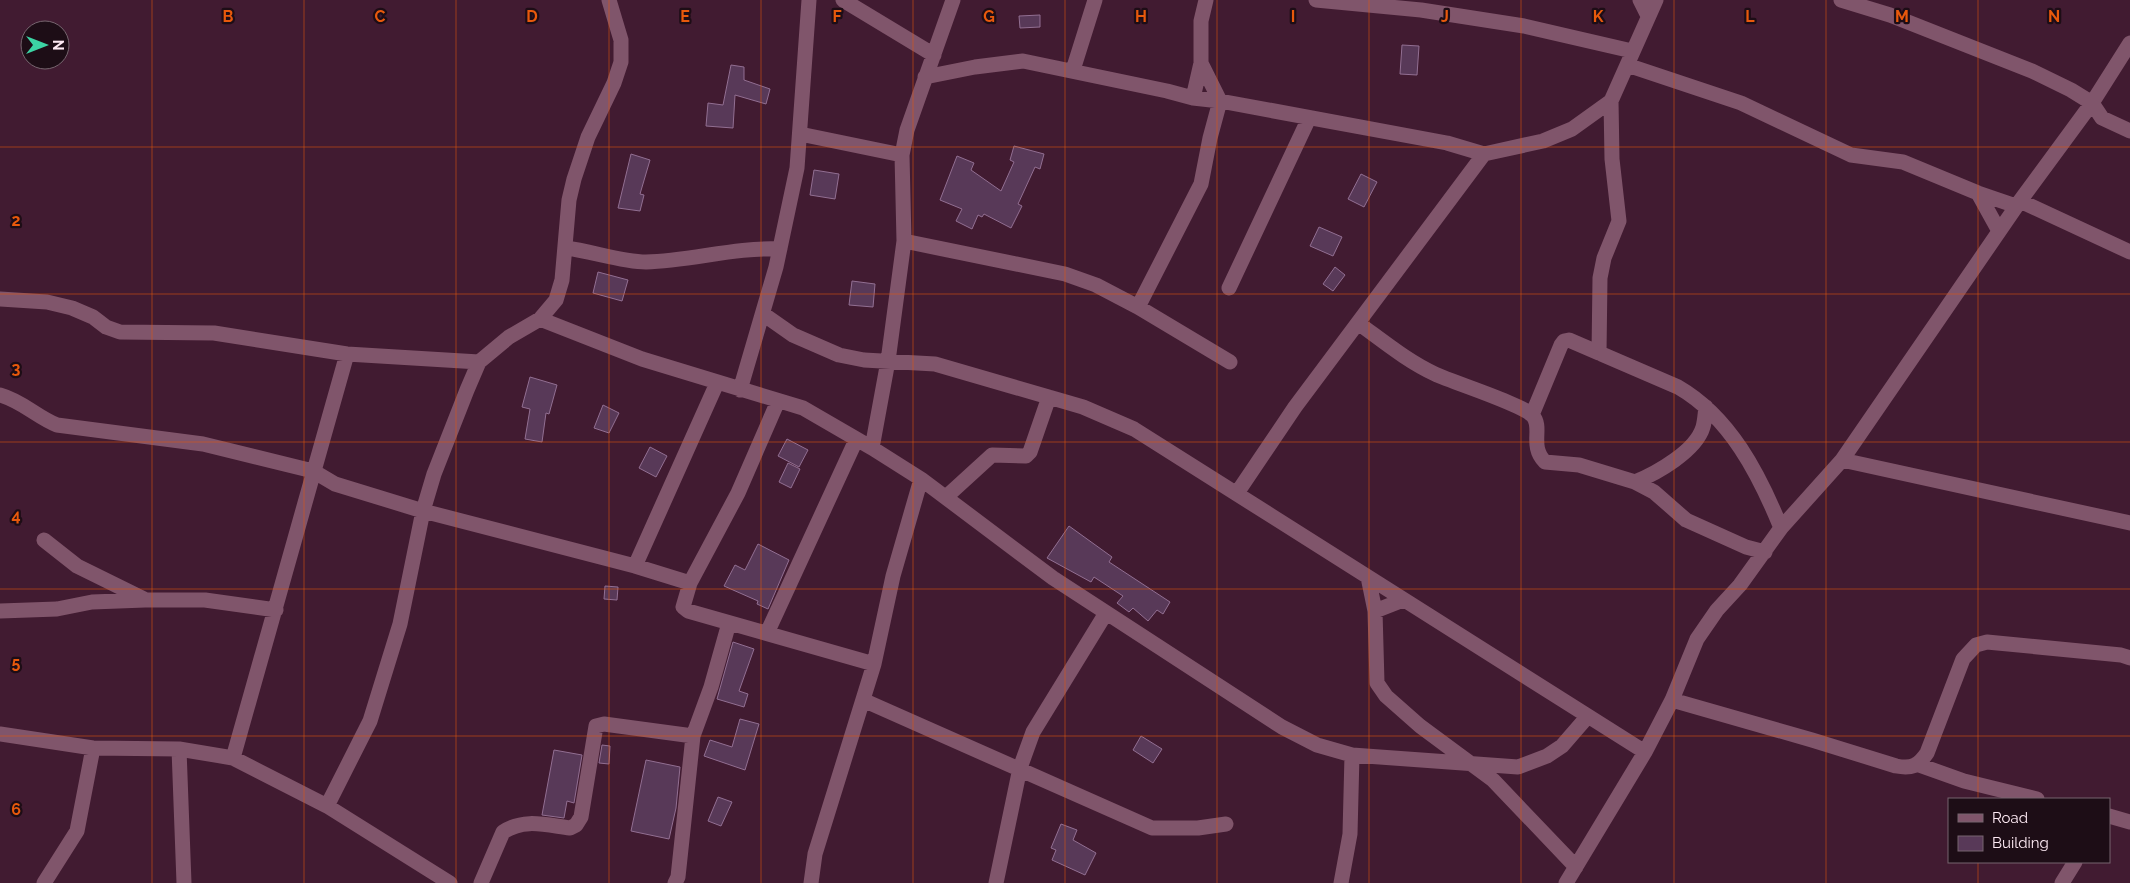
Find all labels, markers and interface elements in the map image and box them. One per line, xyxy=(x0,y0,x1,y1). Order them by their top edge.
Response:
text: B xyxy=(223,7,234,26)
text: C xyxy=(375,7,386,26)
text: D xyxy=(526,7,538,26)
text: E xyxy=(680,7,690,26)
text: F xyxy=(832,7,842,26)
text: G xyxy=(983,7,995,26)
text: H xyxy=(1135,7,1147,26)
text: I xyxy=(1291,7,1295,26)
text: J xyxy=(1441,7,1449,26)
text: K xyxy=(1593,7,1604,26)
text: L xyxy=(1745,7,1755,26)
text: M xyxy=(1895,7,1909,26)
text: N xyxy=(2048,7,2060,26)
north arrow xyxy=(20,20,70,70)
text: N xyxy=(50,40,66,50)
text: 2 xyxy=(11,211,21,230)
text: 3 xyxy=(12,359,21,378)
text: 4 xyxy=(11,506,21,525)
text: 5 xyxy=(12,653,21,672)
legend xyxy=(1948,798,2110,863)
text: 6 xyxy=(11,800,21,819)
text: Road xyxy=(1992,809,2028,827)
text: Building xyxy=(1992,834,2049,852)

